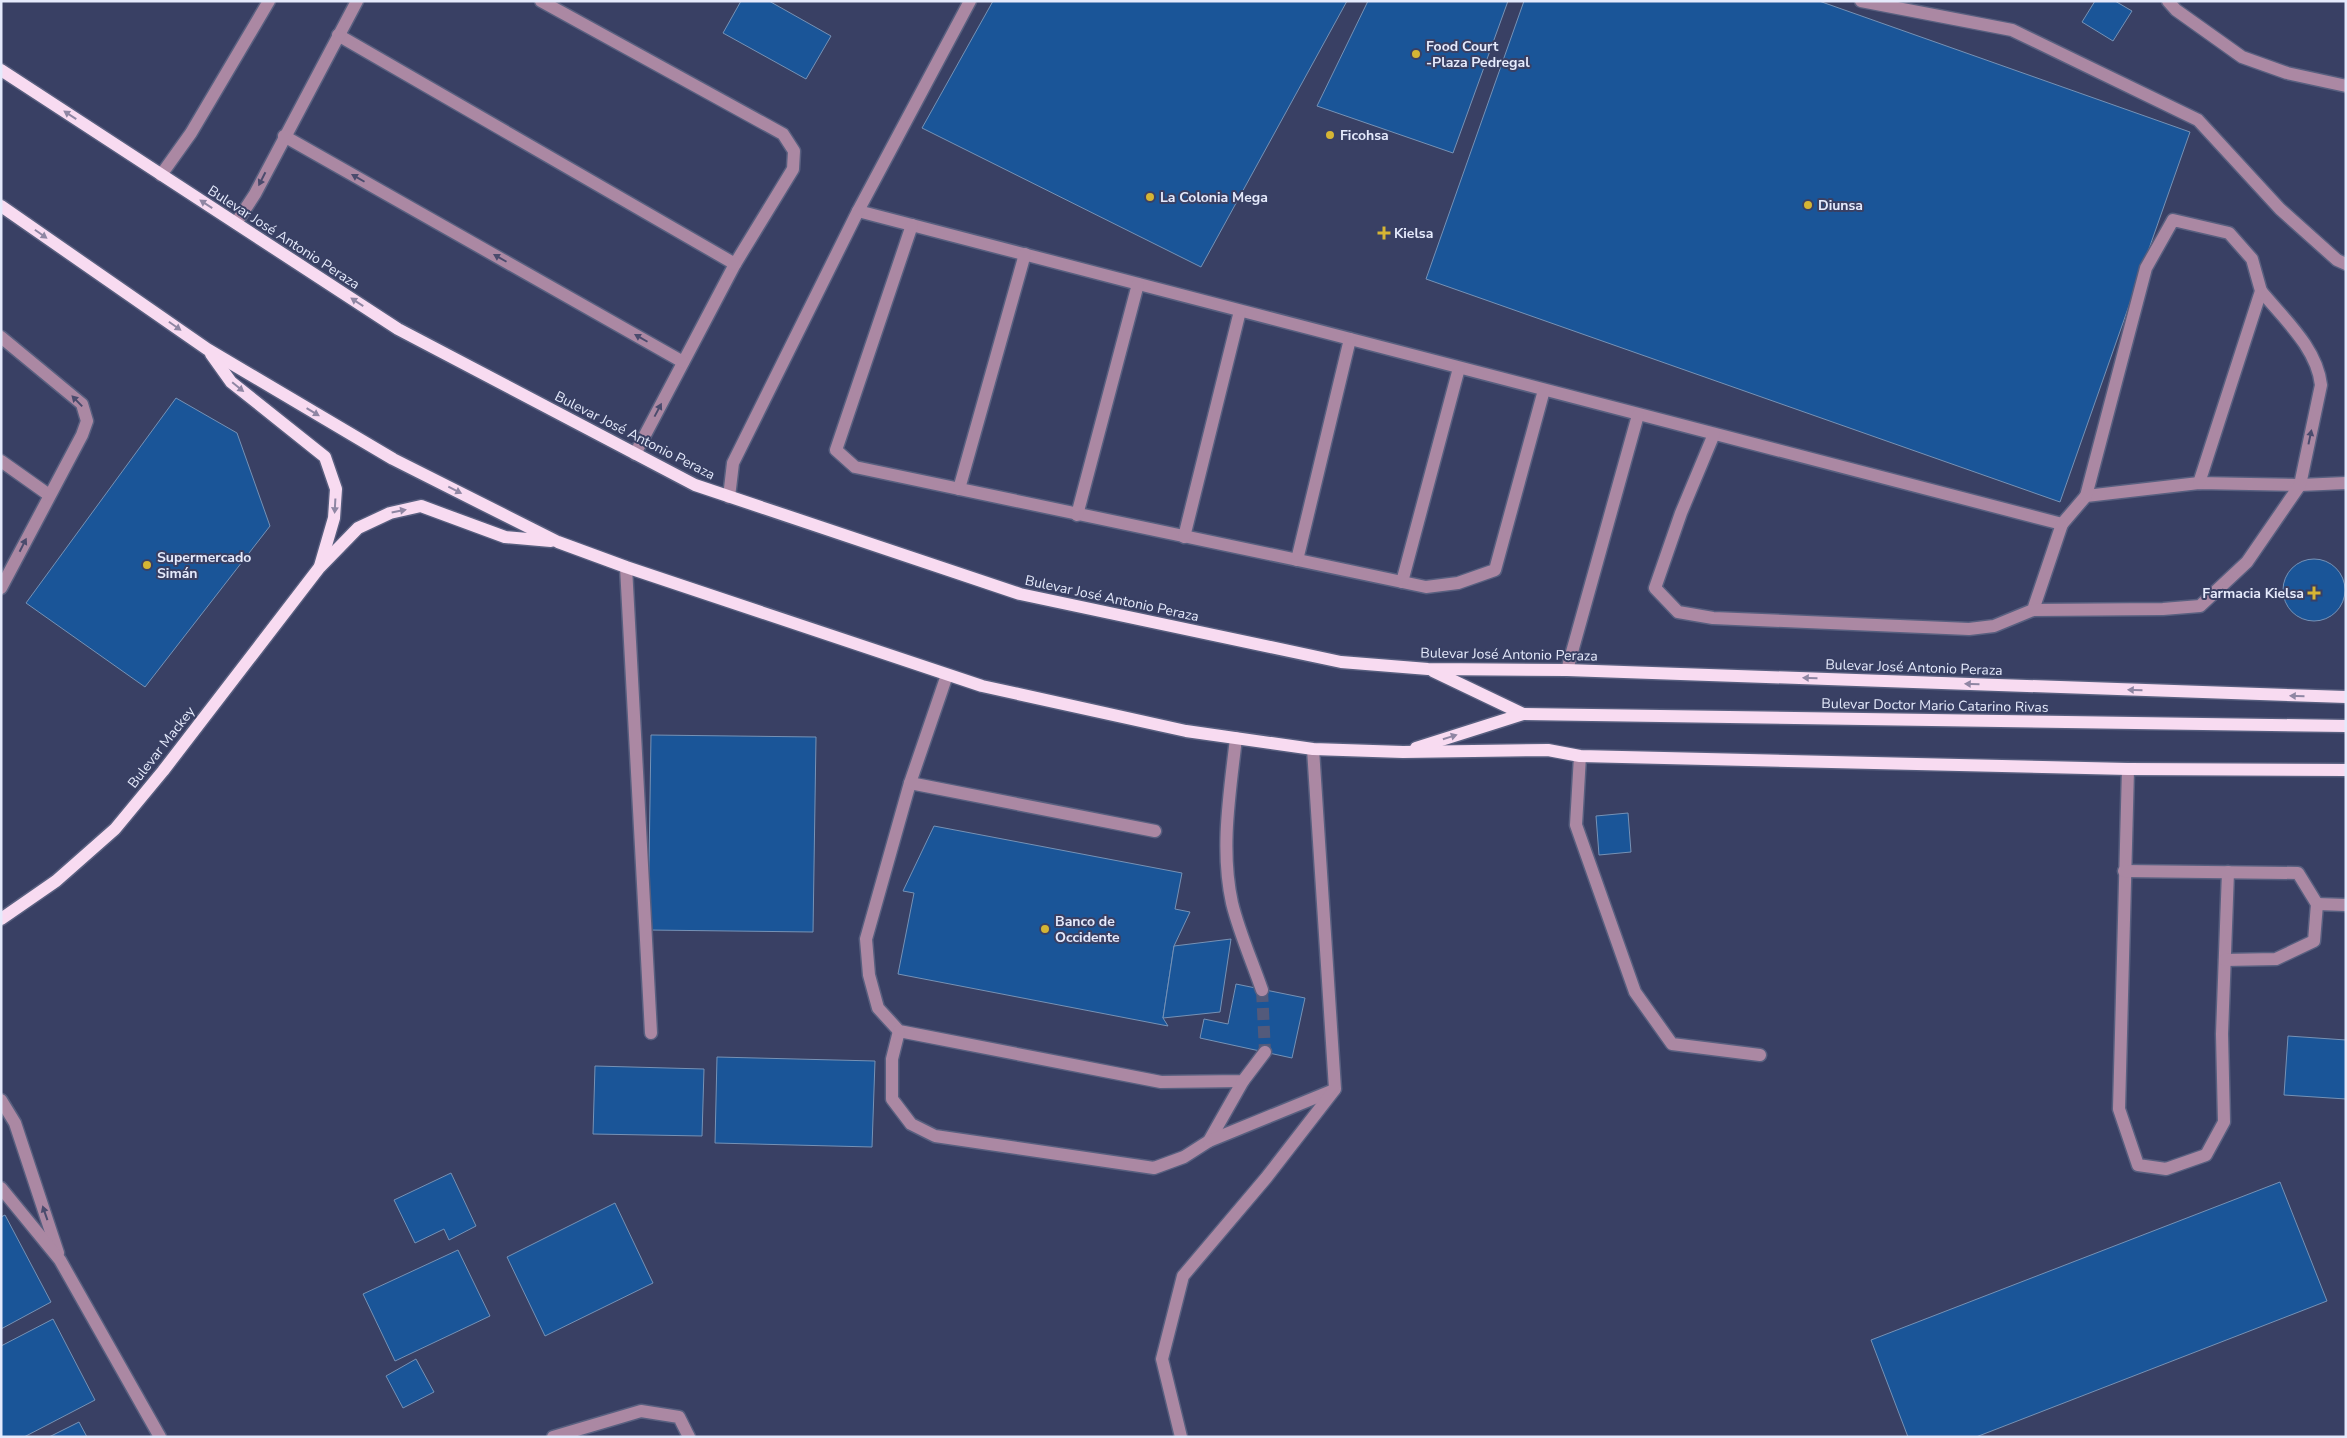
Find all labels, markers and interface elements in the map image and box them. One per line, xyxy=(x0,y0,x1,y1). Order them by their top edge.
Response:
place label: Food Court -Plaza Pedregal xyxy=(1426,37,1530,72)
marker: Food Court -Plaza Pedregal xyxy=(1410,48,1422,60)
one-way arrow xyxy=(63,110,77,120)
place label: Ficohsa xyxy=(1340,126,1389,145)
marker: Ficohsa xyxy=(1324,129,1336,141)
one-way arrow xyxy=(258,172,266,186)
one-way arrow xyxy=(351,174,366,182)
street label: Bulevar José Antonio Peraza xyxy=(204,181,363,294)
place label: La Colonia Mega xyxy=(1160,188,1268,207)
marker: La Colonia Mega xyxy=(1144,191,1156,203)
place label: Diunsa xyxy=(1818,196,1863,215)
one-way arrow xyxy=(200,199,213,208)
marker: Diunsa xyxy=(1802,199,1814,211)
place label: Kielsa xyxy=(1394,224,1433,243)
marker: Kielsa xyxy=(1378,227,1390,239)
one-way arrow xyxy=(34,229,48,239)
one-way arrow xyxy=(492,254,507,262)
one-way arrow xyxy=(350,297,364,307)
one-way arrow xyxy=(168,321,181,331)
one-way arrow xyxy=(634,334,648,343)
one-way arrow xyxy=(231,382,244,393)
street label: Bulevar José Antonio Peraza xyxy=(551,387,718,484)
one-way arrow xyxy=(71,395,83,407)
one-way arrow xyxy=(654,403,662,418)
one-way arrow xyxy=(306,407,319,416)
one-way arrow xyxy=(2307,429,2315,445)
one-way arrow xyxy=(448,486,462,494)
one-way arrow xyxy=(331,498,339,514)
one-way arrow xyxy=(392,506,408,514)
one-way arrow xyxy=(19,538,27,552)
place label: Supermercado Simán xyxy=(157,548,251,583)
marker: Supermercado Simán xyxy=(141,559,153,571)
street label: Bulevar José Antonio Peraza xyxy=(1023,571,1201,626)
place label: Farmacia Kielsa xyxy=(2202,584,2304,603)
marker: Farmacia Kielsa xyxy=(2308,587,2320,599)
street label: Bulevar José Antonio Peraza xyxy=(1420,643,1598,666)
street label: Bulevar José Antonio Peraza xyxy=(1825,655,2003,680)
one-way arrow xyxy=(1802,674,1818,682)
one-way arrow xyxy=(1964,679,1980,687)
one-way arrow xyxy=(2126,685,2142,693)
one-way arrow xyxy=(2289,692,2305,700)
street label: Bulevar Doctor Mario Catarino Rivas xyxy=(1821,694,2049,717)
street label: Bulevar Mackey xyxy=(123,702,200,792)
one-way arrow xyxy=(1442,733,1457,741)
place label: Banco de Occidente xyxy=(1055,912,1120,947)
marker: Banco de Occidente xyxy=(1039,923,1051,935)
one-way arrow xyxy=(41,1205,49,1220)

